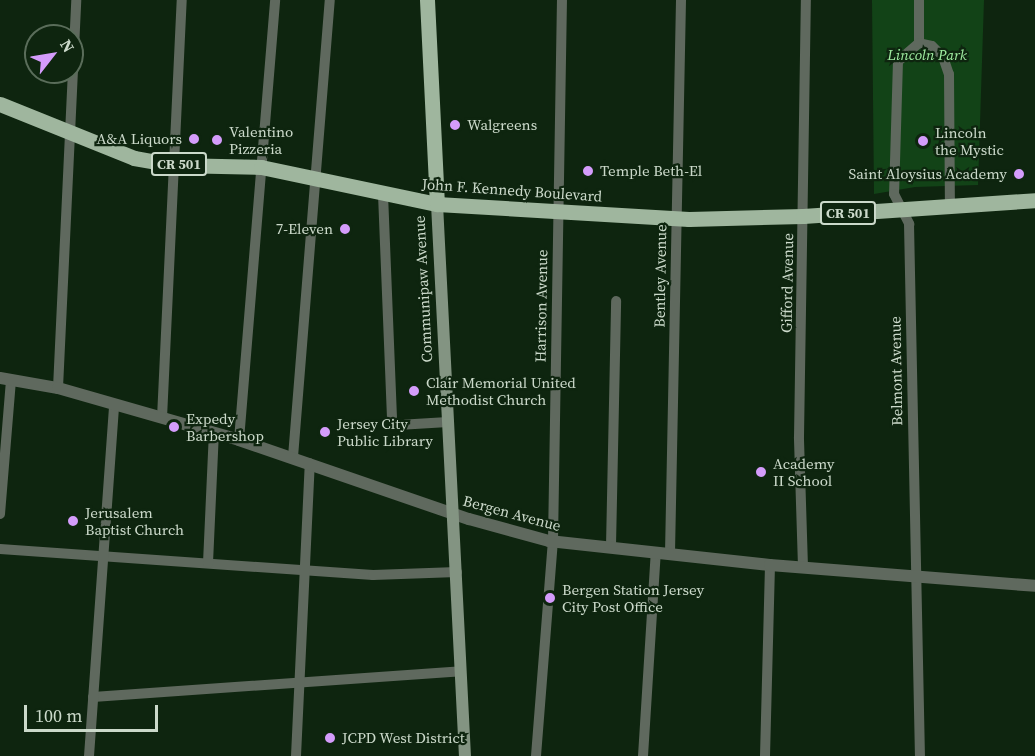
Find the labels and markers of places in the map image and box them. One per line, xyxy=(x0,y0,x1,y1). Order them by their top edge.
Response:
place label: Walgreens xyxy=(467,116,537,134)
marker: Walgreens xyxy=(448,118,462,132)
place label: Valentino Pizzeria xyxy=(229,122,293,157)
place label: Lincoln the Mystic xyxy=(935,123,1004,158)
place label: A&A Liquors xyxy=(96,130,182,148)
marker: A&A Liquors xyxy=(187,132,201,146)
marker: Valentino Pizzeria xyxy=(210,133,224,147)
marker: Lincoln the Mystic xyxy=(916,134,930,148)
place label: Temple Beth-El xyxy=(600,162,702,180)
marker: Temple Beth-El xyxy=(581,164,595,178)
place label: Saint Aloysius Academy xyxy=(849,165,1007,183)
marker: Saint Aloysius Academy xyxy=(1012,167,1026,181)
place label: 7-Eleven xyxy=(276,220,333,238)
marker: 7-Eleven xyxy=(338,222,352,236)
place label: Clair Memorial United Methodist Church xyxy=(426,373,576,408)
marker: Clair Memorial United Methodist Church xyxy=(407,384,421,398)
place label: Expedy Barbershop xyxy=(186,409,264,444)
place label: Jersey City Public Library xyxy=(337,414,433,449)
marker: Expedy Barbershop xyxy=(167,420,181,434)
marker: Jersey City Public Library xyxy=(318,425,332,439)
place label: Academy II School xyxy=(773,454,835,489)
marker: Academy II School xyxy=(754,465,768,479)
place label: Jerusalem Baptist Church xyxy=(85,503,184,538)
marker: Jerusalem Baptist Church xyxy=(66,514,80,528)
place label: Bergen Station Jersey City Post Office xyxy=(562,580,704,615)
marker: Bergen Station Jersey City Post Office xyxy=(543,591,557,605)
place label: JCPD West District xyxy=(342,729,465,747)
marker: JCPD West District xyxy=(323,731,337,745)

